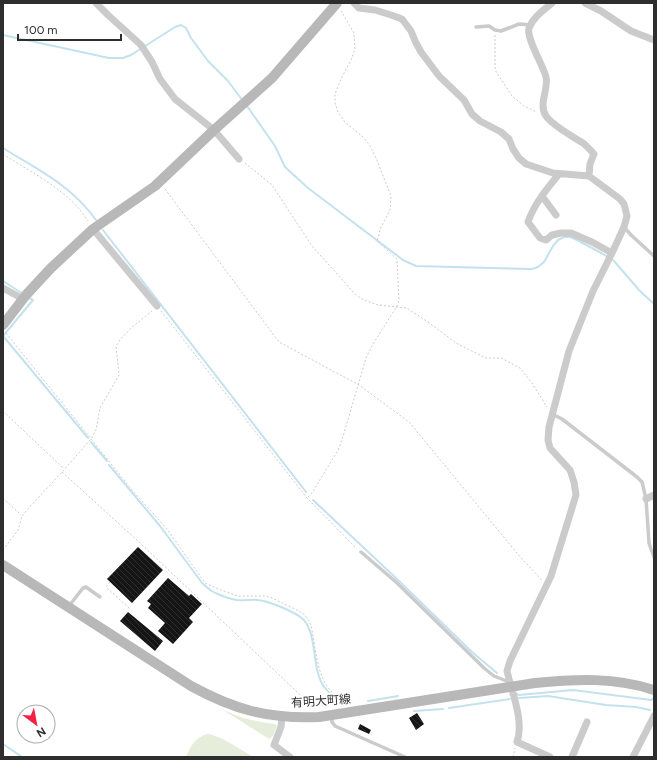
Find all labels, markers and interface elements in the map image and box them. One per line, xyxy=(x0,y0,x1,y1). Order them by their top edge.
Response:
scale bar xyxy=(18,16,121,42)
text: 100 m xyxy=(24,23,58,37)
street label: 有明大町線 xyxy=(291,692,351,710)
north arrow xyxy=(16,704,56,744)
text: N xyxy=(34,724,48,740)

